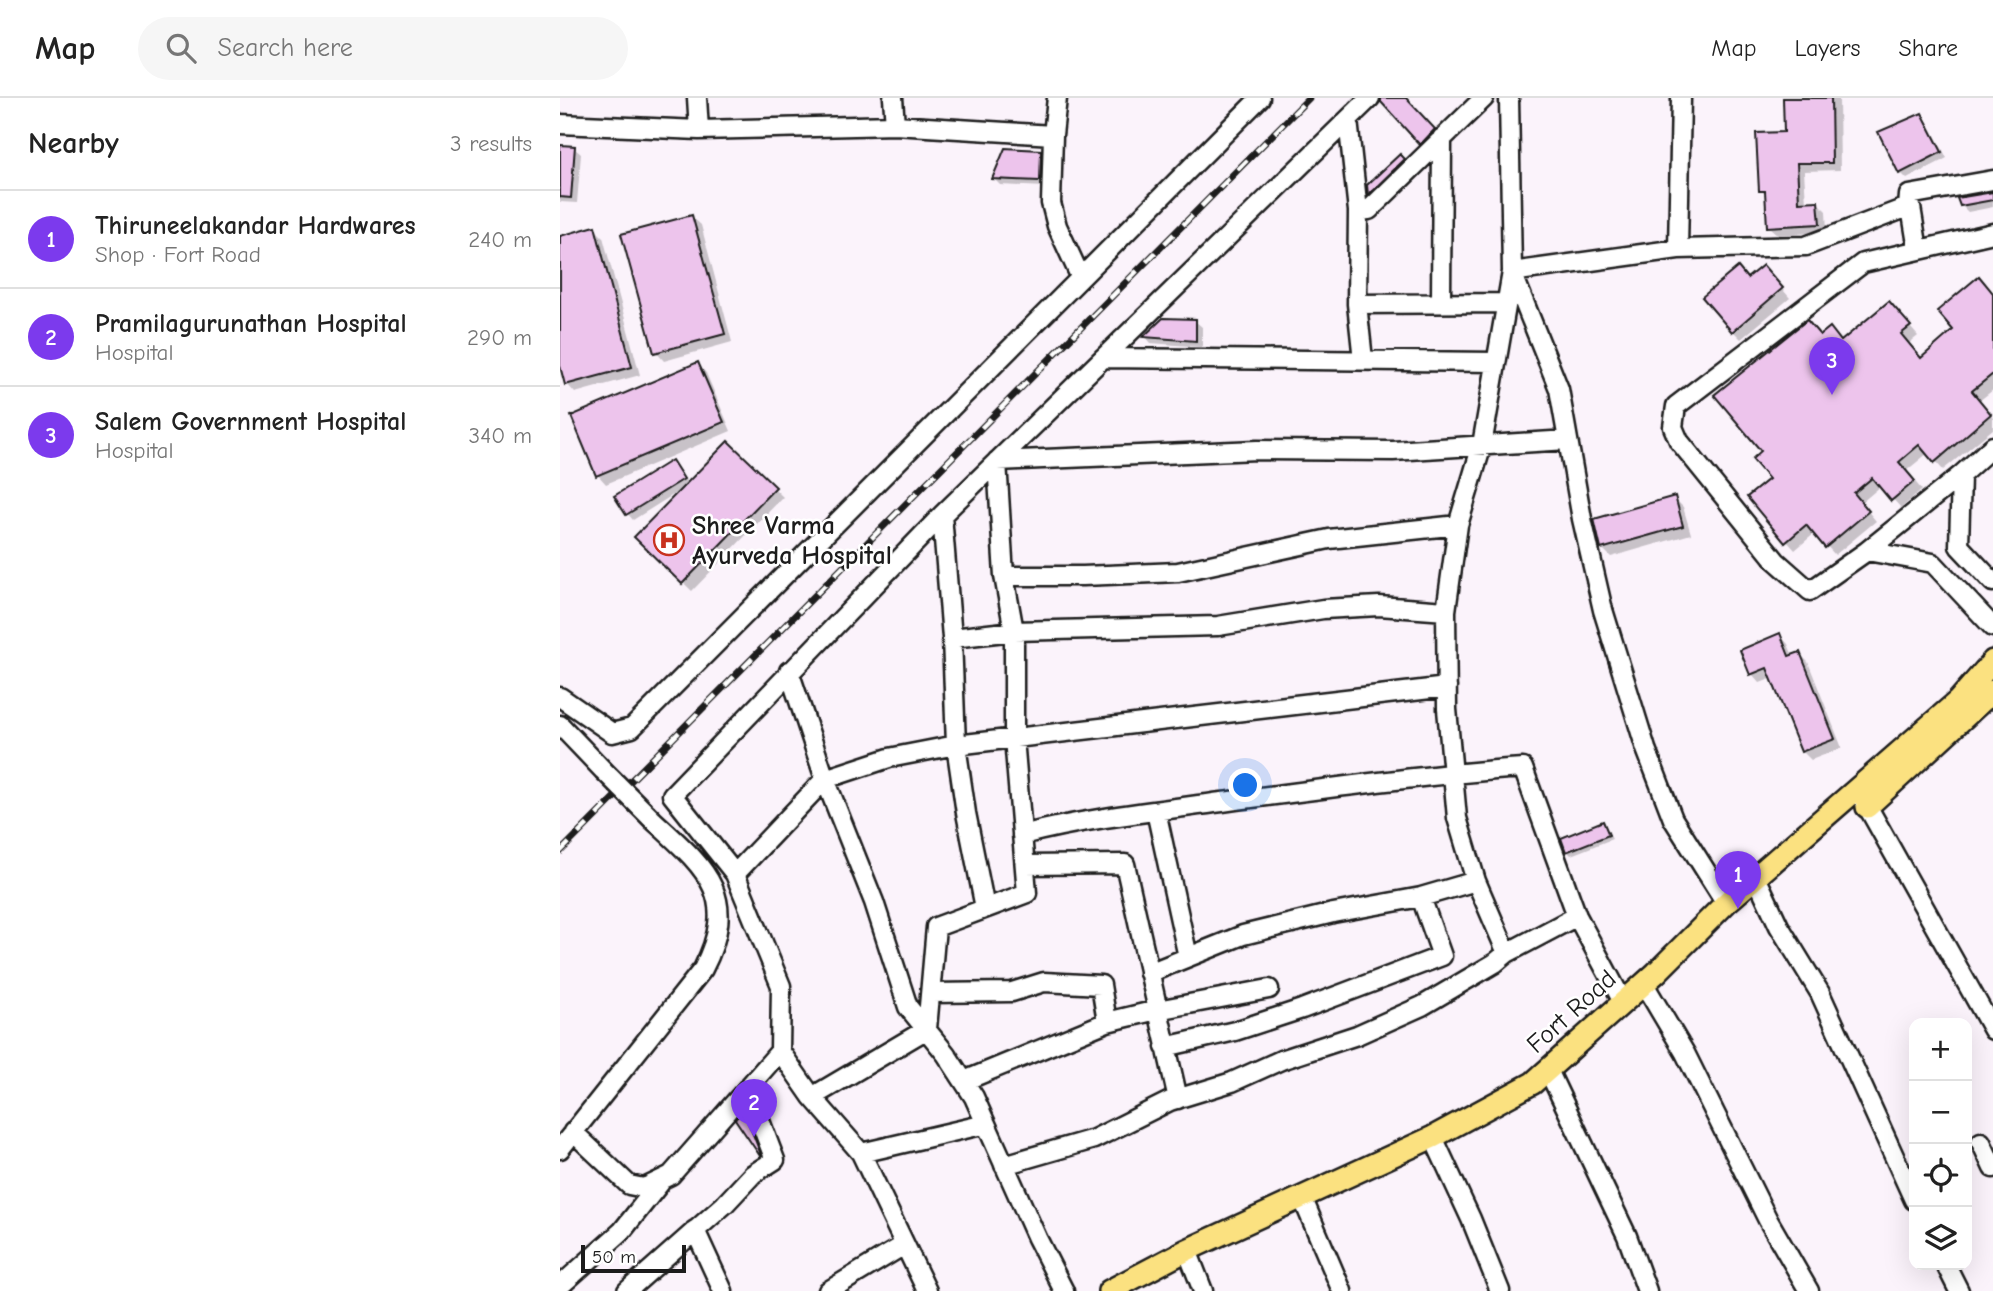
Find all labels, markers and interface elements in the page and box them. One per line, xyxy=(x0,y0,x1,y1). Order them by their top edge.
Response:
search box xyxy=(138,17,628,80)
text: Map xyxy=(35,29,96,67)
icon: search xyxy=(162,29,200,67)
text: Search here xyxy=(218,33,353,63)
text: Map xyxy=(1711,34,1757,62)
text: Layers xyxy=(1795,34,1860,62)
text: Share xyxy=(1898,34,1958,62)
text: Nearby xyxy=(28,126,119,161)
text: 3 results xyxy=(450,130,532,157)
text: Thiruneelakandar Hardwares xyxy=(95,211,416,241)
text: 1 xyxy=(46,226,56,253)
text: 240 m xyxy=(468,226,532,253)
text: Shop · Fort Road xyxy=(95,241,261,268)
text: Pramilagurunathan Hospital xyxy=(95,309,407,339)
text: 2 xyxy=(45,324,57,351)
text: 290 m xyxy=(467,324,532,351)
pin: 3 xyxy=(1809,337,1855,395)
text: Hospital xyxy=(95,339,173,366)
text: Salem Government Hospital xyxy=(95,407,406,437)
text: 3 xyxy=(45,422,57,449)
text: 340 m xyxy=(469,422,532,449)
text: Hospital xyxy=(95,437,173,464)
place label: Shree Varma Ayurveda Hospital xyxy=(692,511,892,571)
hospital icon: Shree Varma Ayurveda Hospital xyxy=(652,523,686,557)
your location xyxy=(1228,768,1262,802)
pin: 1 xyxy=(1715,851,1761,909)
street label: Fort Road xyxy=(1521,964,1623,1060)
map controls xyxy=(1909,1018,1972,1270)
button: + xyxy=(1909,1018,1972,1081)
pin: 2 xyxy=(731,1079,777,1137)
button: − xyxy=(1909,1081,1972,1144)
button: locate xyxy=(1909,1144,1972,1207)
button: layers xyxy=(1909,1207,1972,1270)
scale bar xyxy=(581,1242,686,1274)
text: 50 m xyxy=(592,1246,636,1268)

